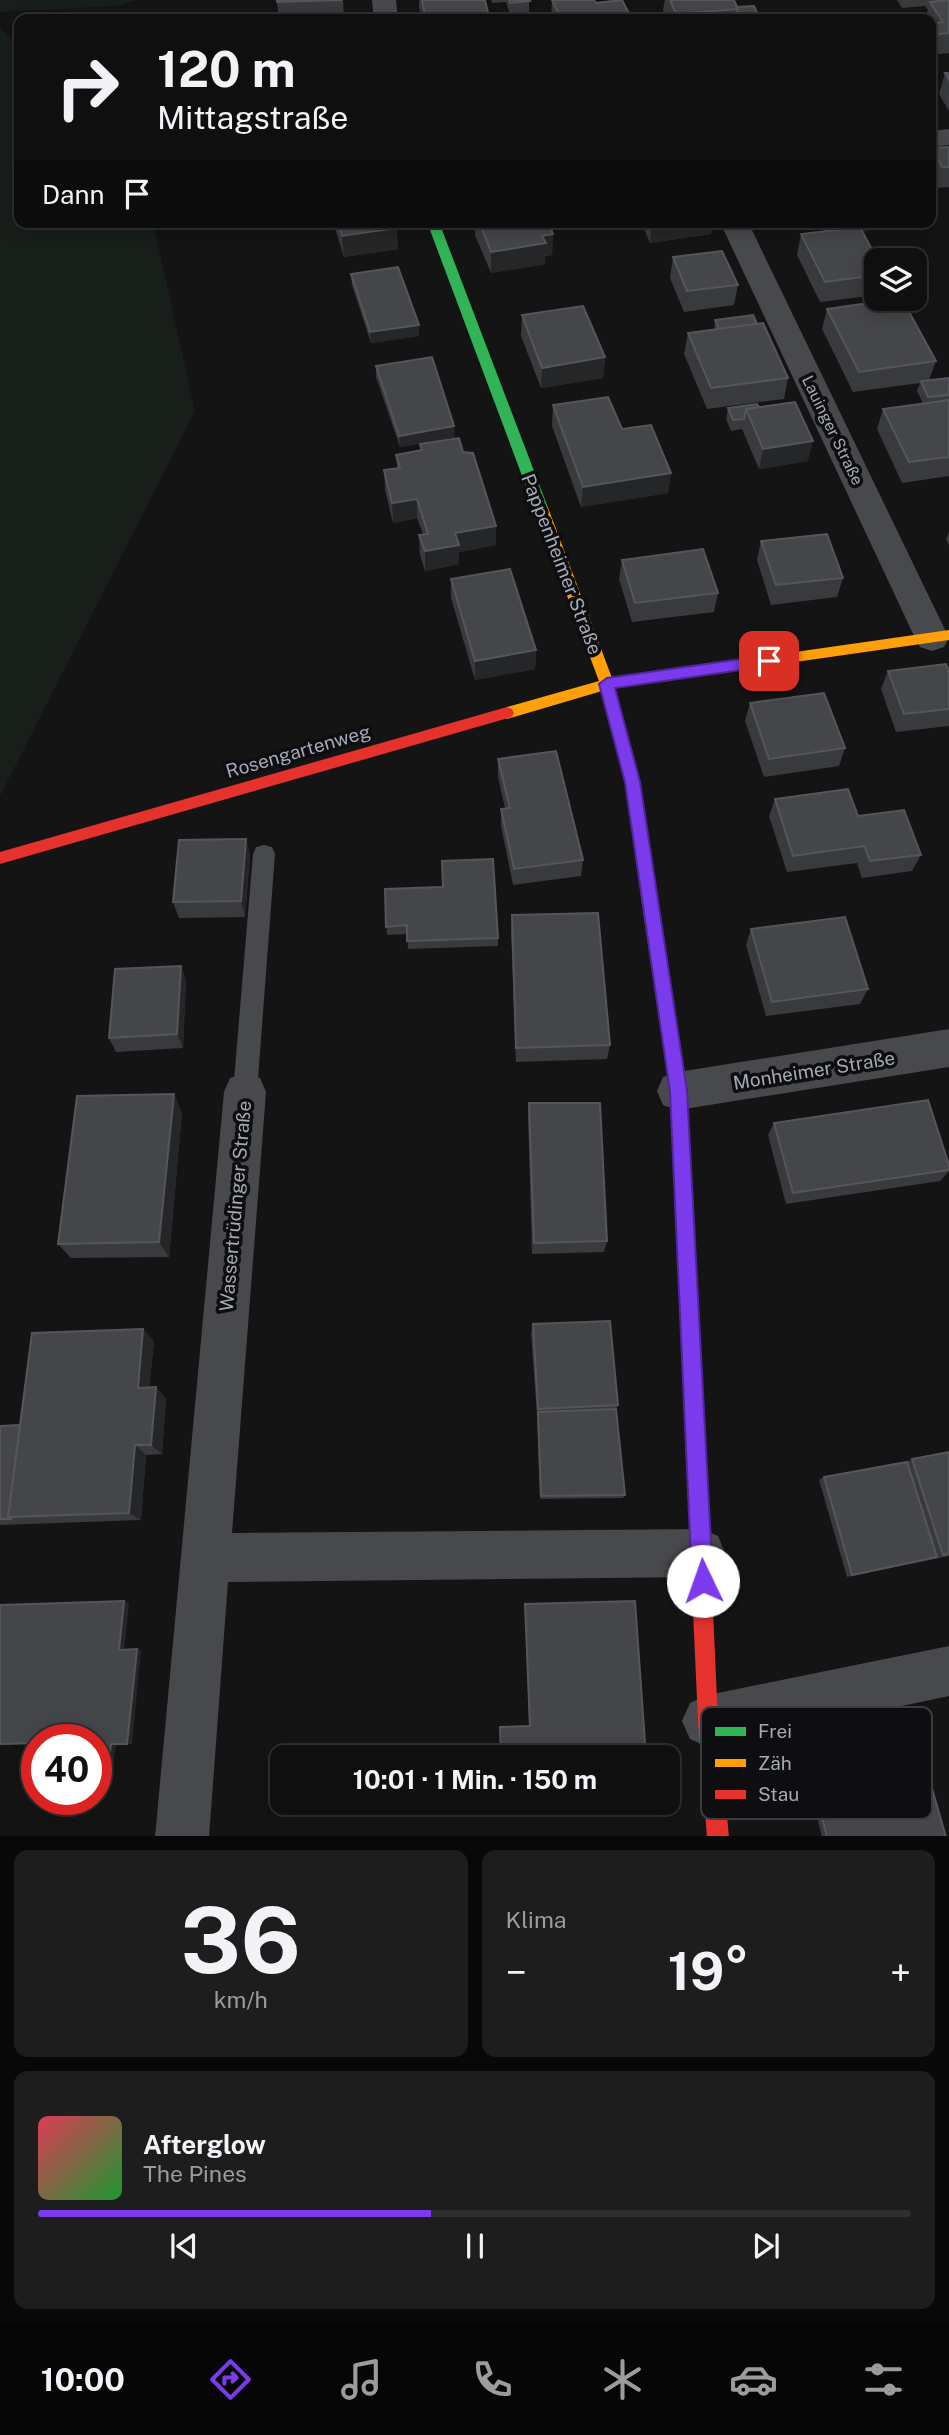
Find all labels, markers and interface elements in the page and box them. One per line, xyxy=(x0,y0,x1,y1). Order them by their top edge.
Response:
text: 120 m xyxy=(157,40,296,98)
icon: right xyxy=(42,42,133,133)
text: Mittagstraße xyxy=(157,99,348,136)
icon: arrive xyxy=(118,175,156,213)
text: Dann xyxy=(42,179,104,210)
map controls xyxy=(864,248,927,311)
button: layers xyxy=(864,248,927,311)
street label: Lauinger Straße xyxy=(798,372,867,488)
street label: Pappenheimer Straße xyxy=(517,470,607,658)
pin xyxy=(739,631,799,691)
icon: arrive xyxy=(750,642,788,680)
street label: Rosengartenweg xyxy=(223,720,373,782)
street label: Monheimer Straße xyxy=(732,1046,896,1094)
street label: Wassertrüdinger Straße xyxy=(215,1100,255,1312)
position arrow xyxy=(666,1544,740,1618)
legend xyxy=(701,1707,932,1819)
text: Frei xyxy=(758,1720,792,1742)
speed limit sign: 40 xyxy=(21,1724,112,1815)
text: Zäh xyxy=(758,1752,792,1774)
text: 10:01 · 1 Min. · 150 m xyxy=(353,1764,597,1795)
text: Stau xyxy=(758,1783,799,1805)
text: 36 xyxy=(181,1887,301,1993)
text: Klima xyxy=(506,1906,566,1933)
text: 19° xyxy=(668,1941,749,2002)
text: − xyxy=(506,1950,527,1995)
text: + xyxy=(890,1950,911,1995)
text: km/h xyxy=(214,1986,268,2013)
text: Afterglow xyxy=(143,2129,266,2160)
text: The Pines xyxy=(143,2160,247,2187)
icon: previous xyxy=(165,2227,203,2265)
icon: pause xyxy=(456,2227,494,2265)
icon: next xyxy=(747,2227,785,2265)
icon: directions xyxy=(206,2355,255,2404)
icon: music xyxy=(337,2355,386,2404)
icon: phone xyxy=(468,2355,517,2404)
icon: climate xyxy=(598,2355,647,2404)
icon: car xyxy=(729,2355,778,2404)
icon: filters xyxy=(859,2355,908,2404)
text: 10:00 xyxy=(41,2361,125,2398)

